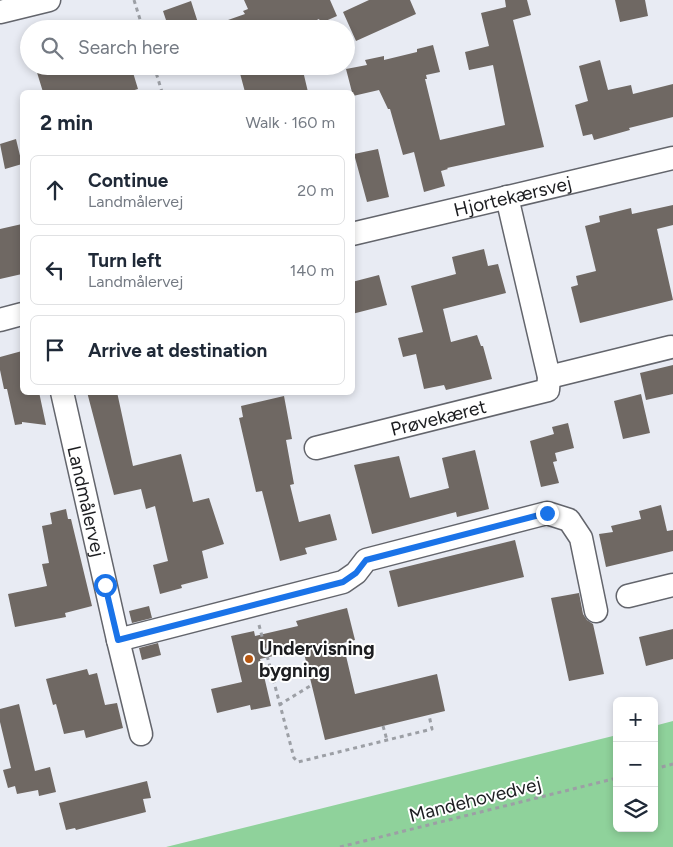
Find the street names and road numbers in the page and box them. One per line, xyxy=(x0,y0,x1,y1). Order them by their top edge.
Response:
street label: Hjortekærsvej xyxy=(451,171,574,222)
street label: Prøvekæret xyxy=(388,395,489,441)
street label: Landmålervej xyxy=(62,444,110,559)
street label: Mandehovedvej xyxy=(407,772,544,827)

